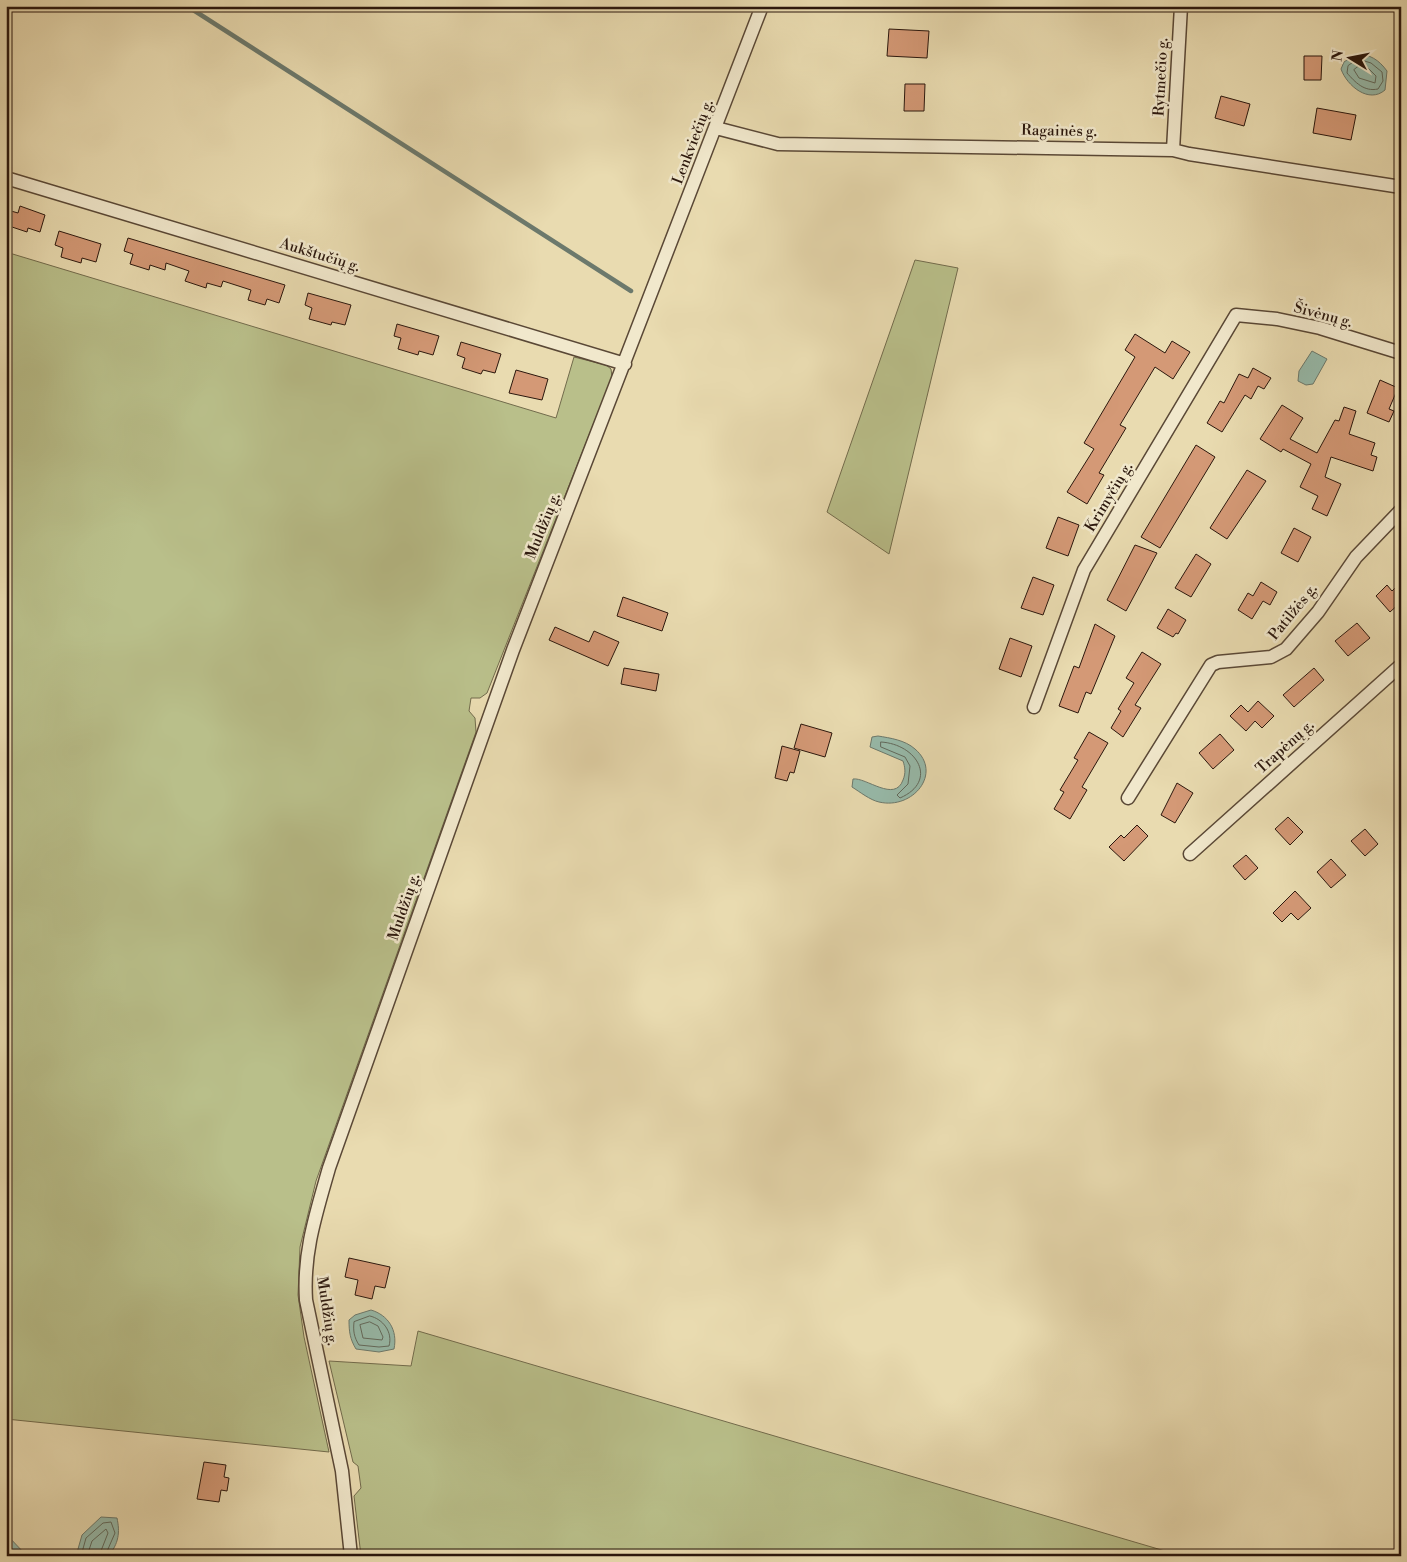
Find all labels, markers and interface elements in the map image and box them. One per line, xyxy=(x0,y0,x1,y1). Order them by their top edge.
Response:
north arrow xyxy=(1324,32,1374,82)
street label: Rytmečio g. xyxy=(1149,37,1173,117)
text: N xyxy=(1328,49,1348,63)
street label: Lenkviečių g. xyxy=(668,97,718,187)
street label: Ragainės g. xyxy=(1021,121,1097,141)
street label: Aukštučių g. xyxy=(277,234,362,276)
street label: Šivėnų g. xyxy=(1292,297,1355,332)
street label: Krimyčių g. xyxy=(1081,459,1137,535)
street label: Muldžių g. xyxy=(521,490,565,562)
street label: Patilžės g. xyxy=(1264,580,1322,644)
street label: Trapėnų g. xyxy=(1252,716,1318,778)
street label: Muldžių g. xyxy=(384,871,424,943)
street label: Muldžių g. xyxy=(312,1275,342,1347)

